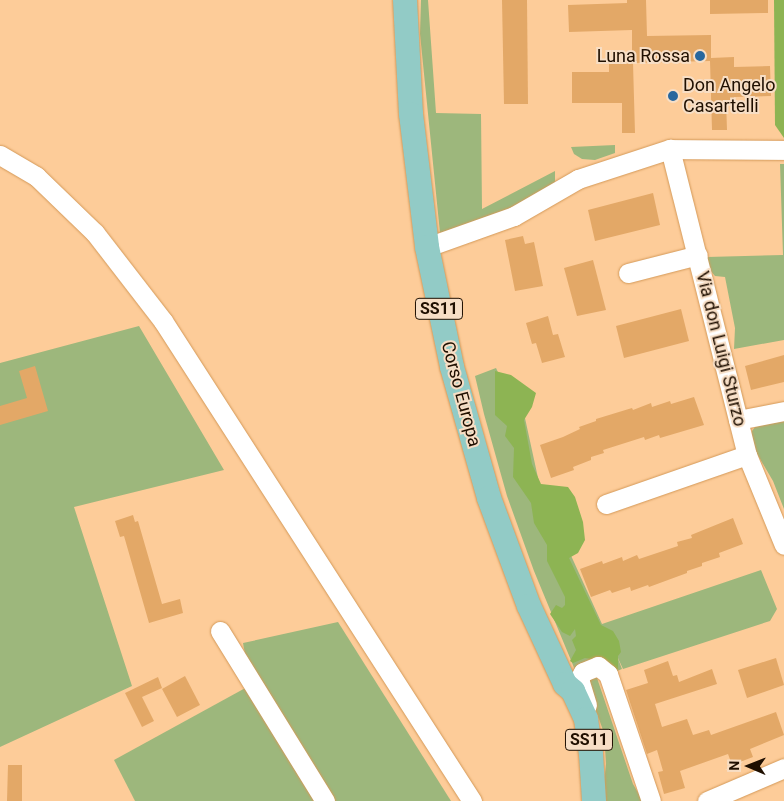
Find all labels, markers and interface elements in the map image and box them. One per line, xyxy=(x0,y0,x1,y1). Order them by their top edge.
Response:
place label: Luna Rossa xyxy=(597,45,690,67)
marker: Luna Rossa xyxy=(694,50,706,62)
place label: Don Angelo Casartelli xyxy=(683,75,775,118)
marker: Don Angelo Casartelli xyxy=(667,90,679,102)
street label: Via don Luigi Sturzo xyxy=(691,269,751,429)
road number: SS11 xyxy=(414,296,464,322)
street label: Corso Europa xyxy=(437,339,485,449)
road number: SS11 xyxy=(564,726,614,754)
north arrow xyxy=(724,741,774,791)
text: N xyxy=(726,761,742,771)

